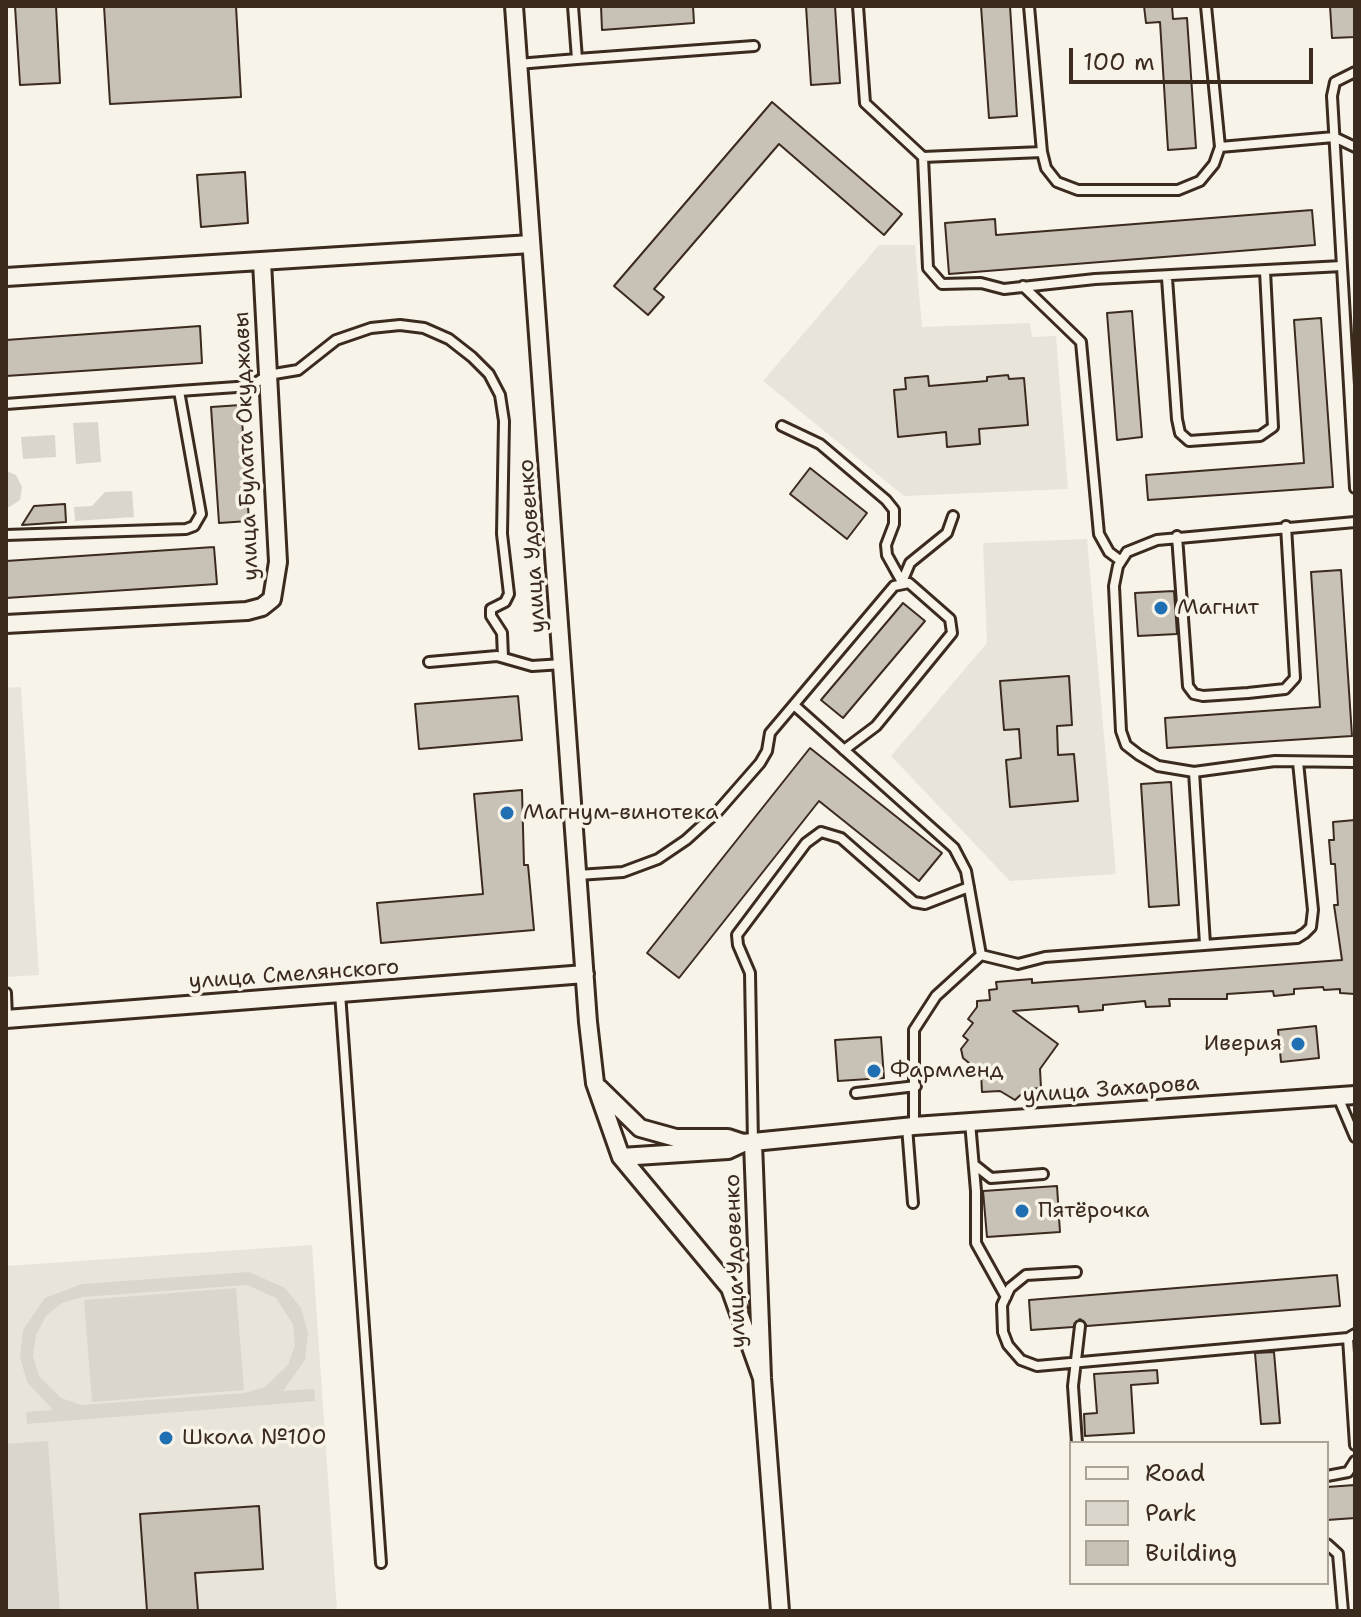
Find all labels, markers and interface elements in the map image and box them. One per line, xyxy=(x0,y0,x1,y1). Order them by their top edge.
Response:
scale bar xyxy=(1073,32,1317,82)
text: 100 m xyxy=(1083,46,1155,78)
street label: улица Булата Окуджавы xyxy=(229,311,265,581)
street label: улица Удовенко xyxy=(514,458,552,634)
place label: Магнит xyxy=(1177,595,1259,621)
marker: Магнит xyxy=(1152,599,1170,617)
place label: Магнум-винотека xyxy=(523,800,719,826)
marker: Магнум-винотека xyxy=(498,804,516,822)
street label: улица Смелянского xyxy=(188,954,400,996)
place label: Иверия xyxy=(1204,1031,1282,1057)
marker: Иверия xyxy=(1289,1035,1307,1053)
place label: Фармленд xyxy=(890,1058,1004,1084)
marker: Фармленд xyxy=(865,1062,883,1080)
street label: улица Захарова xyxy=(1022,1071,1200,1109)
street label: улица Удовенко xyxy=(720,1173,752,1349)
place label: Пятёрочка xyxy=(1038,1198,1149,1224)
marker: Пятёрочка xyxy=(1013,1202,1031,1220)
place label: Школа №100 xyxy=(182,1425,327,1451)
marker: Школа №100 xyxy=(157,1429,175,1447)
legend xyxy=(1069,1441,1329,1585)
text: Road xyxy=(1145,1457,1205,1489)
text: Park xyxy=(1145,1497,1197,1529)
text: Building xyxy=(1145,1537,1237,1569)

